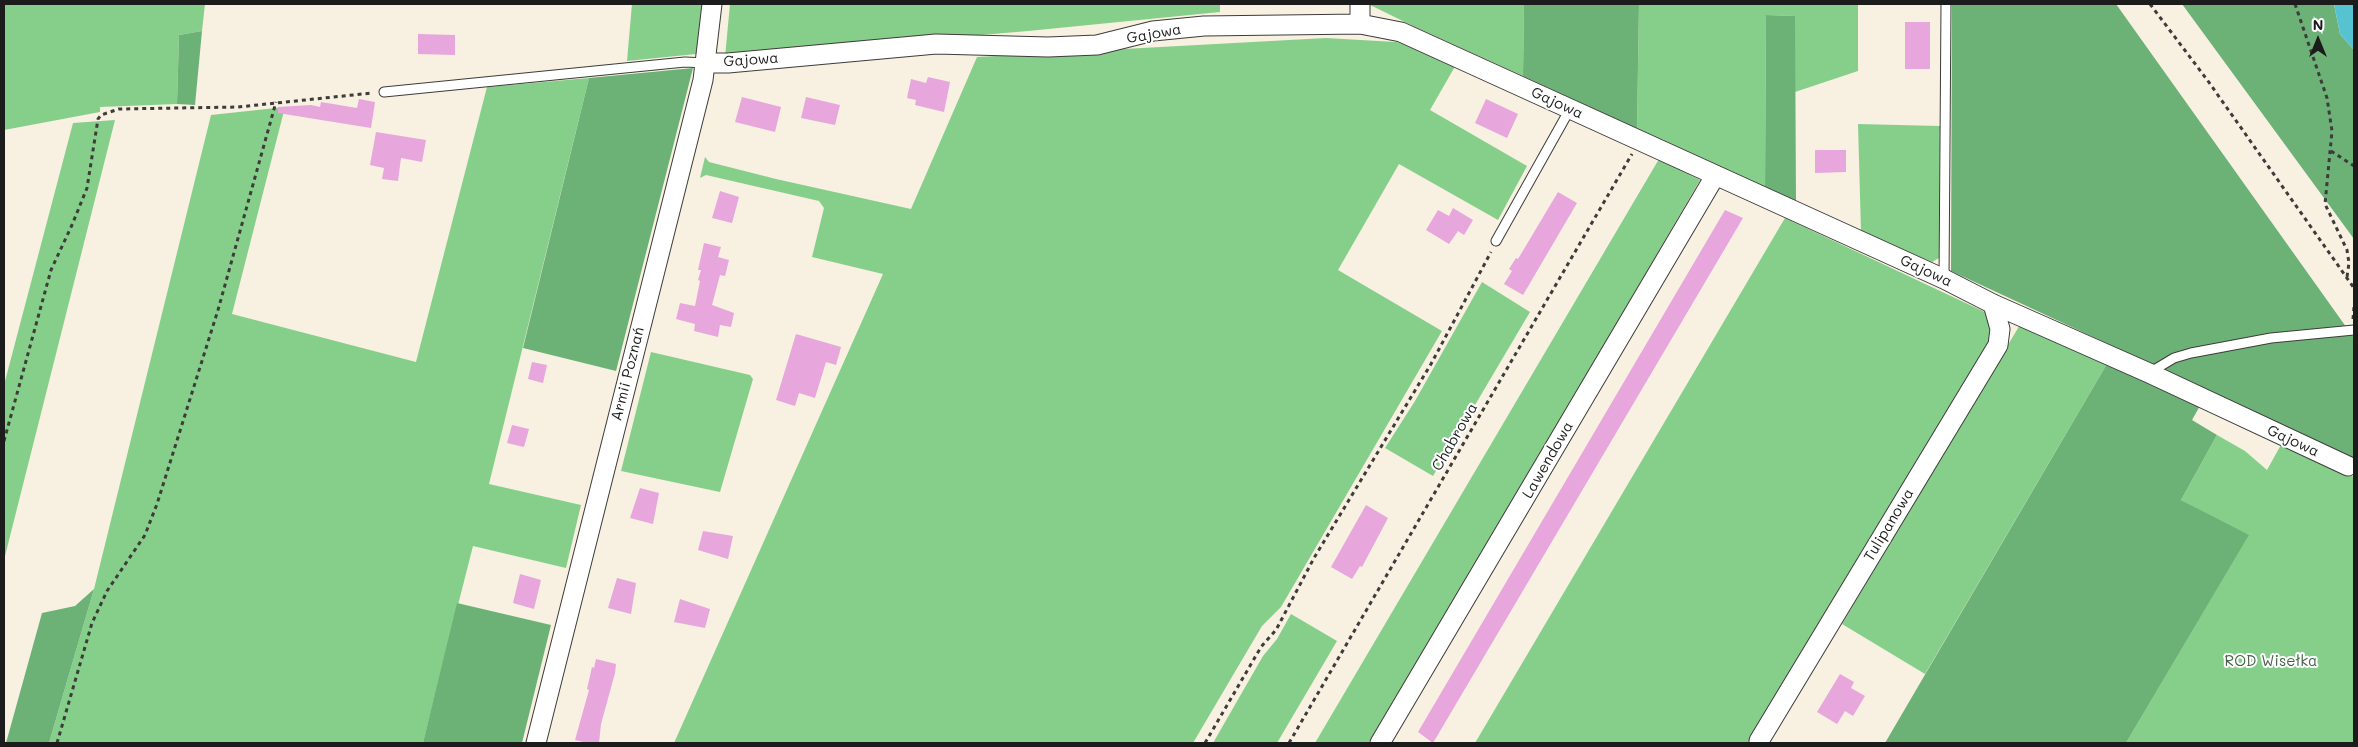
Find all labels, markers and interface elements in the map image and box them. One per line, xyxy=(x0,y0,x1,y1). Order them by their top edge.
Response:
north arrow xyxy=(2293,15,2343,65)
text: N xyxy=(2313,15,2323,34)
street label: Gajowa xyxy=(1125,20,1183,48)
street label: Gajowa xyxy=(723,49,779,71)
street label: Gajowa xyxy=(1528,83,1586,123)
street label: Gajowa xyxy=(1897,251,1955,291)
street label: Armii Poznań xyxy=(608,325,648,423)
street label: Chabrowa xyxy=(1428,400,1482,474)
street label: Lawendowa xyxy=(1519,418,1577,502)
street label: Gajowa xyxy=(2264,421,2322,461)
street label: Tulipanowa xyxy=(1860,485,1918,565)
park label: ROD Wisełka xyxy=(2225,652,2317,670)

